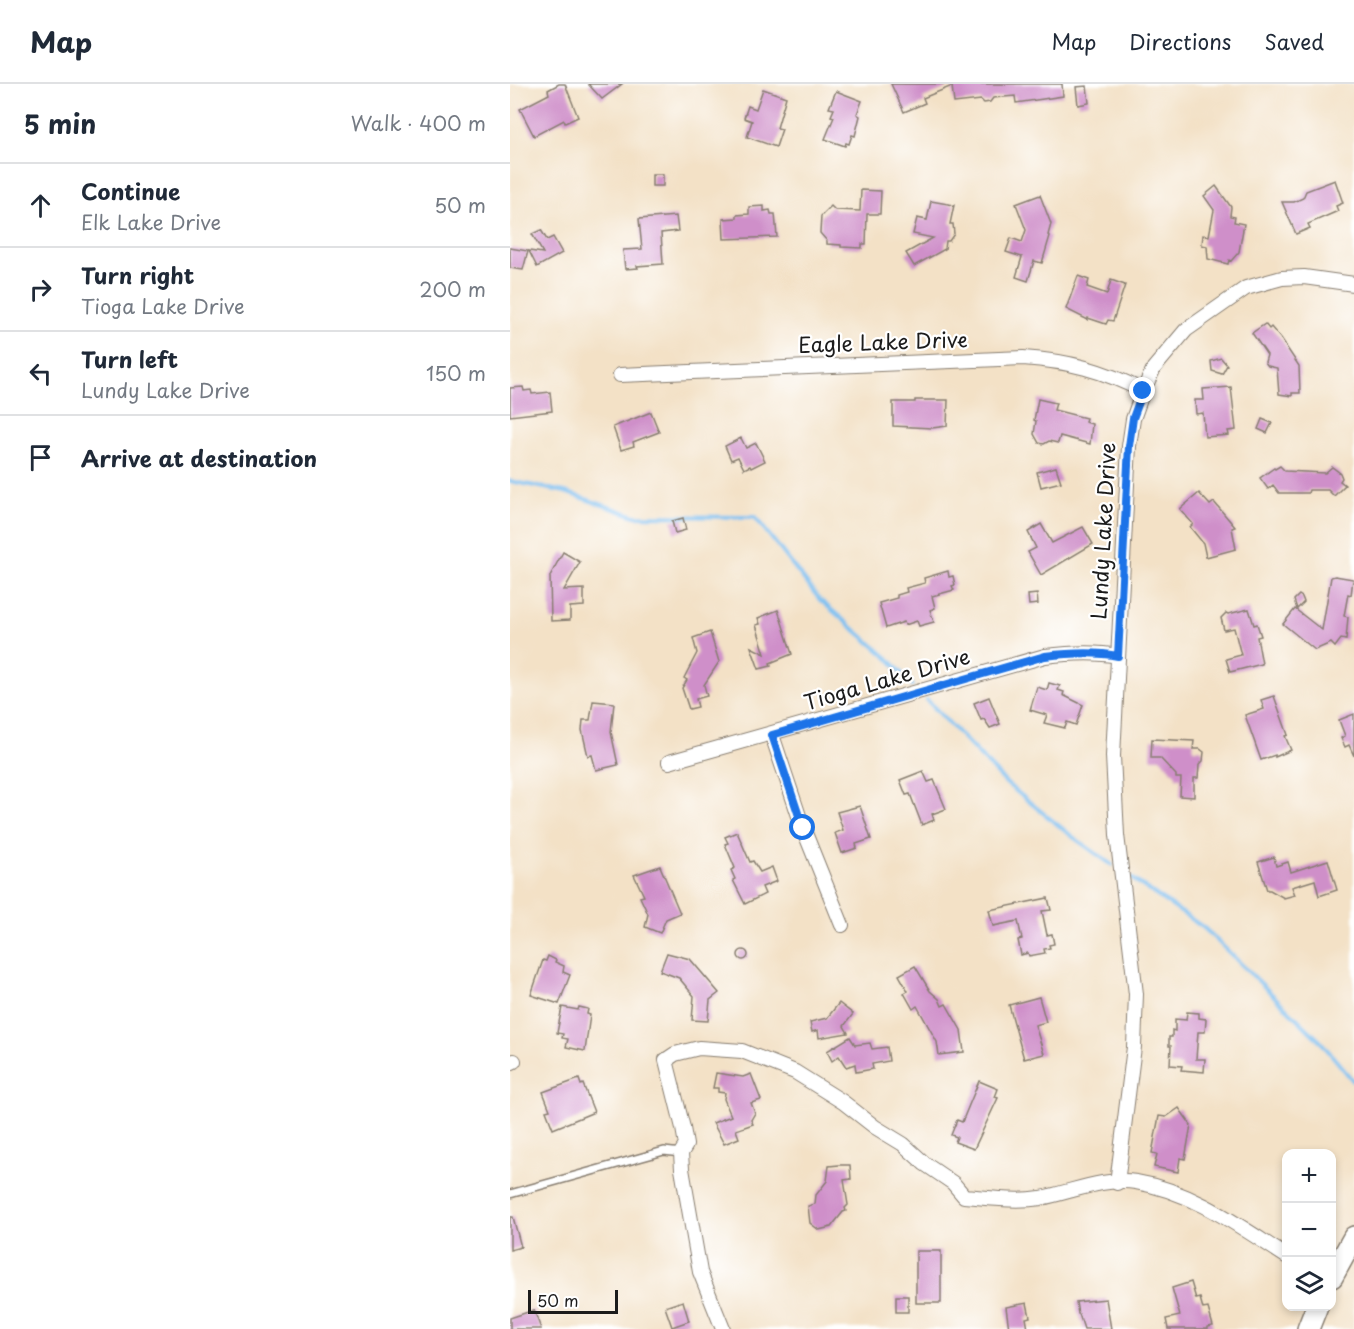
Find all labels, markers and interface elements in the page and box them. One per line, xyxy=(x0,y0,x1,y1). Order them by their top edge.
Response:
text: Map xyxy=(30,20,92,63)
text: Map xyxy=(1051,25,1096,57)
text: Directions xyxy=(1129,25,1231,57)
text: Saved xyxy=(1264,25,1324,57)
text: 5 min xyxy=(24,104,96,143)
text: Walk · 400 m xyxy=(351,108,486,138)
text: Continue xyxy=(81,174,180,207)
icon: ahead xyxy=(24,189,57,222)
text: 50 m xyxy=(434,190,486,220)
text: Elk Lake Drive xyxy=(81,207,221,237)
text: Turn right xyxy=(81,258,194,291)
icon: right xyxy=(24,273,57,306)
text: 200 m xyxy=(419,274,486,304)
text: Tioga Lake Drive xyxy=(81,291,245,321)
street label: Eagle Lake Drive xyxy=(798,322,968,360)
text: Turn left xyxy=(81,342,178,375)
icon: left xyxy=(24,357,57,390)
text: 150 m xyxy=(426,358,486,388)
text: Lundy Lake Drive xyxy=(81,375,250,405)
route end xyxy=(1129,377,1155,403)
icon: arrive xyxy=(24,441,57,474)
text: Arrive at destination xyxy=(81,441,317,474)
street label: Lundy Lake Drive xyxy=(1081,441,1123,620)
street label: Tioga Lake Drive xyxy=(799,639,973,717)
route start xyxy=(789,814,815,840)
map controls xyxy=(1282,1149,1336,1311)
button: + xyxy=(1282,1149,1336,1203)
button: − xyxy=(1282,1203,1336,1257)
button: layers xyxy=(1282,1257,1336,1311)
scale bar xyxy=(528,1287,618,1314)
text: 50 m xyxy=(537,1288,578,1312)

